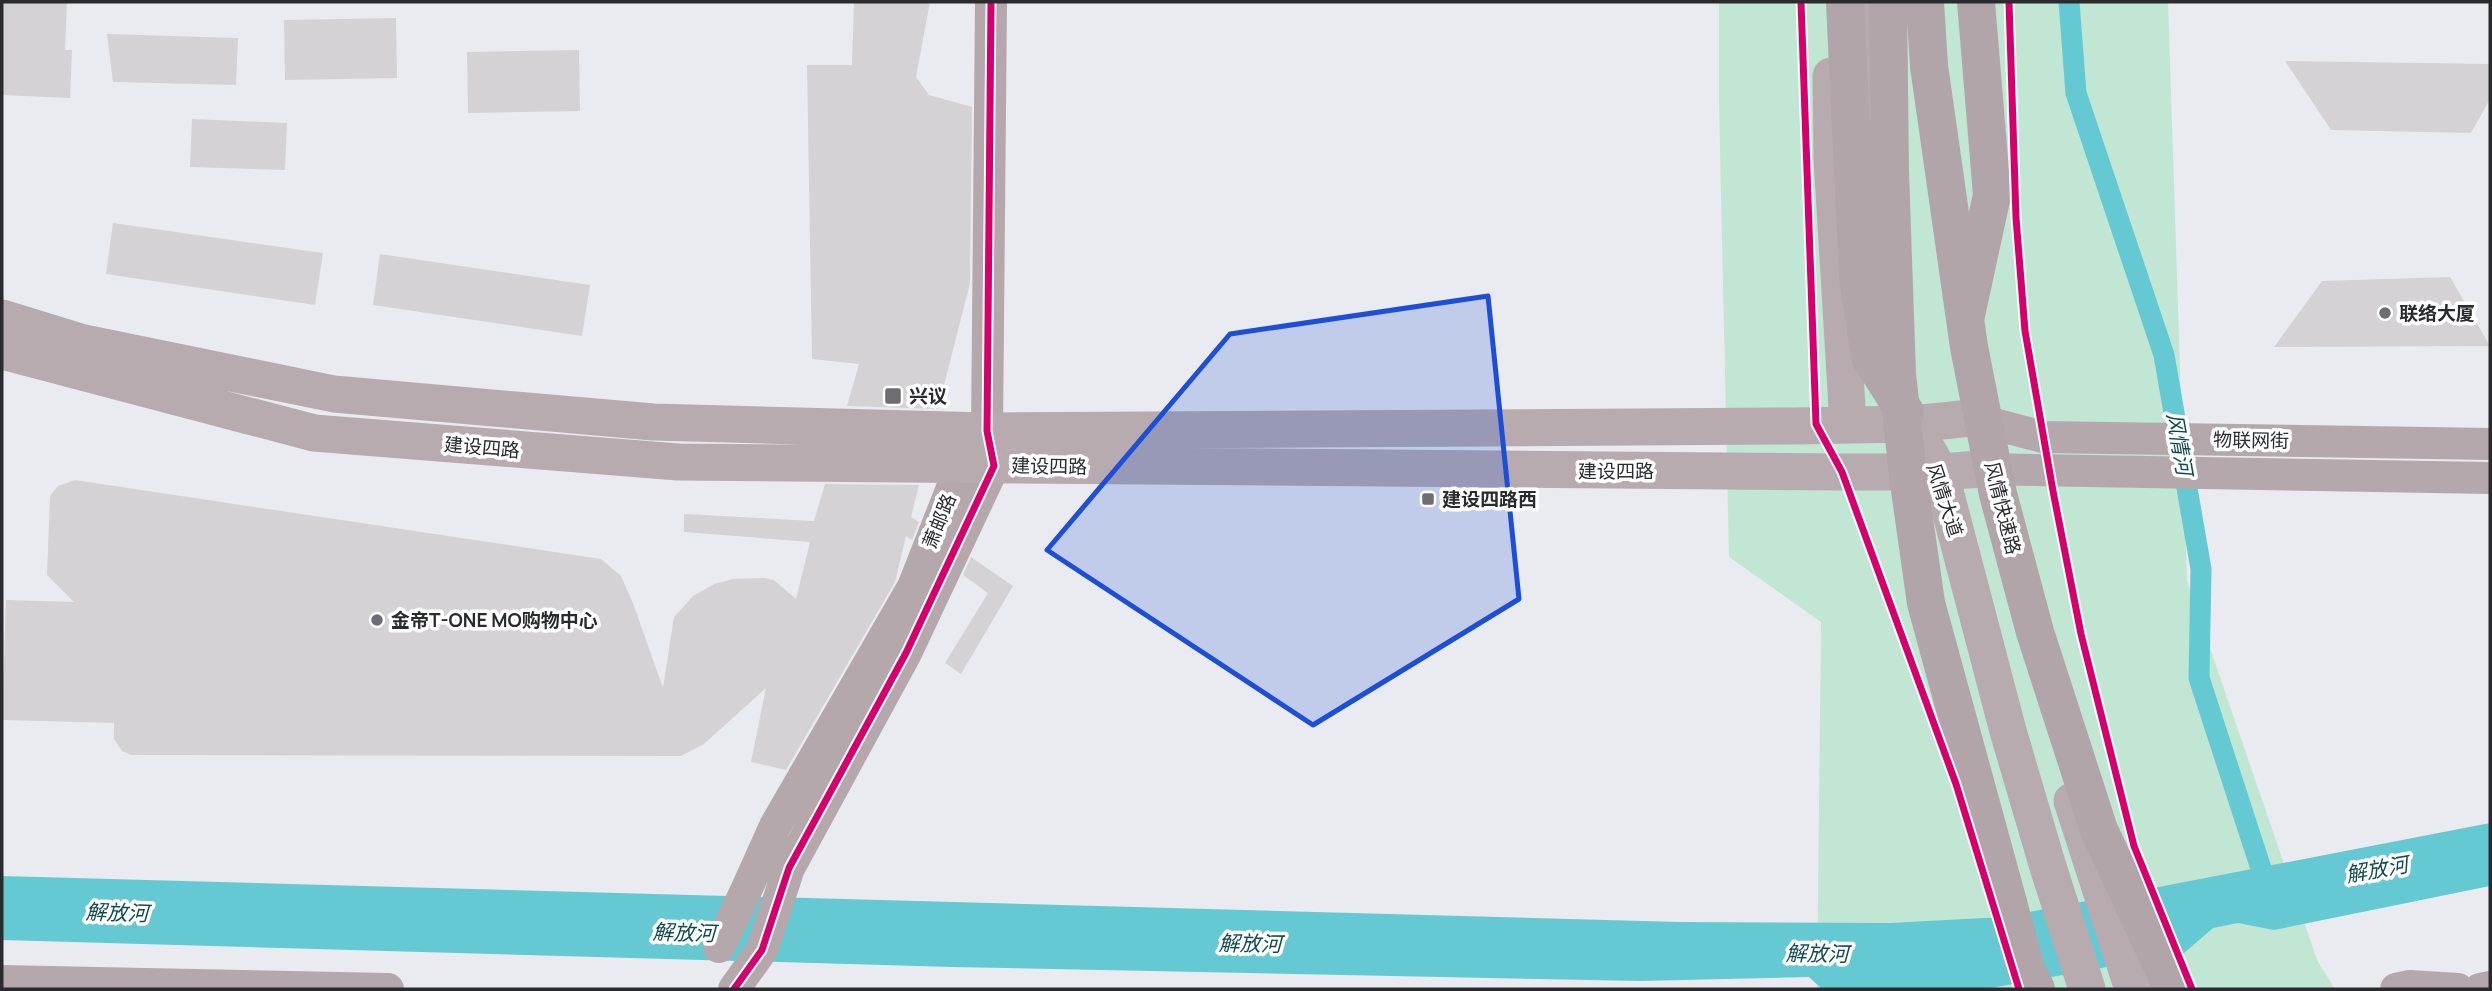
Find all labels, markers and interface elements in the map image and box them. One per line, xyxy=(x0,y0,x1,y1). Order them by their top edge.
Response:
place label: 联络大厦 xyxy=(2399,300,2475,326)
marker: 联络大厦 xyxy=(2377,305,2393,321)
place label: 兴议 xyxy=(909,383,947,409)
marker: 兴议 xyxy=(883,386,903,406)
water label: 风情河 xyxy=(2161,410,2200,481)
street label: 物联网街 xyxy=(2213,426,2289,454)
street label: 建设四路 xyxy=(443,431,521,463)
street label: 建设四路 xyxy=(1011,452,1087,480)
street label: 建设四路 xyxy=(1578,458,1654,484)
street label: 风情快速路 xyxy=(1979,459,2027,557)
street label: 风情大道 xyxy=(1921,460,1969,540)
place label: 建设四路西 xyxy=(1442,486,1537,512)
street label: 萧邮路 xyxy=(916,490,962,552)
marker: 建设四路西 xyxy=(1420,491,1436,507)
place label: 金帝T-ONE MO购物中心 xyxy=(391,607,598,633)
marker: 金帝T-ONE MO购物中心 xyxy=(369,612,385,628)
water label: 解放河 xyxy=(2343,849,2414,888)
water label: 解放河 xyxy=(85,897,153,927)
water label: 解放河 xyxy=(652,917,720,947)
water label: 解放河 xyxy=(1218,928,1286,958)
water label: 解放河 xyxy=(1785,938,1853,968)

